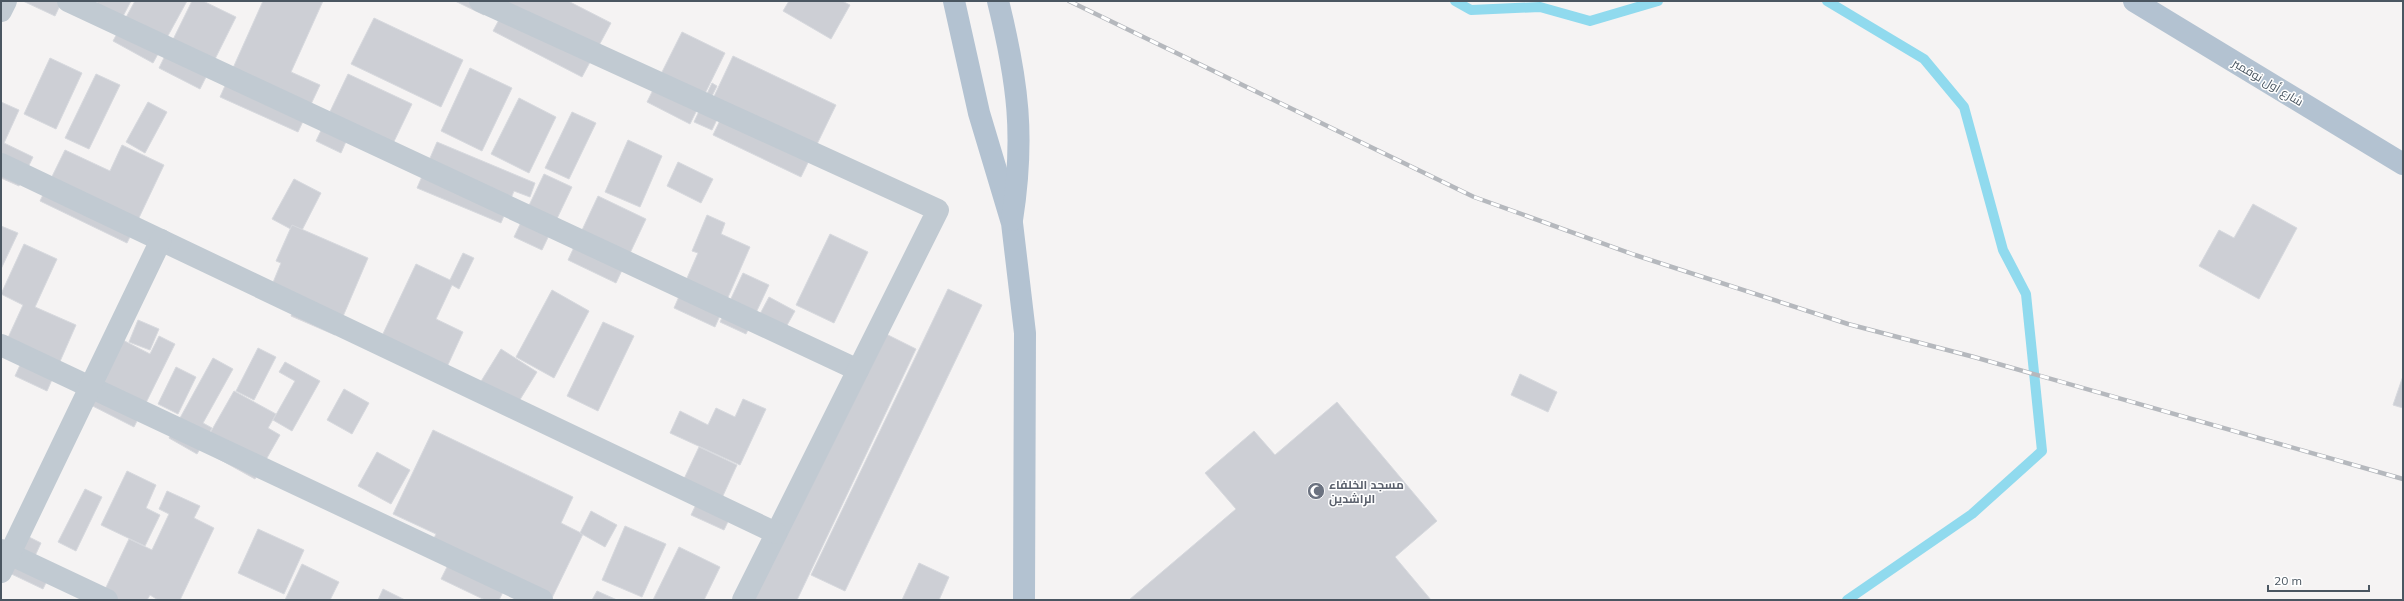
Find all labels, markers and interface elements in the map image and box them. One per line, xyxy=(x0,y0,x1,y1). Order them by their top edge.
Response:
street label: شارع أول نوفمبر xyxy=(2229,54,2306,110)
place label: مسجد الخلفاء الراشدين xyxy=(1329,477,1404,507)
mosque icon: مسجد الخلفاء الراشدين xyxy=(1306,481,1326,501)
scale bar xyxy=(2268,567,2369,593)
text: 20 m xyxy=(2274,573,2302,588)

